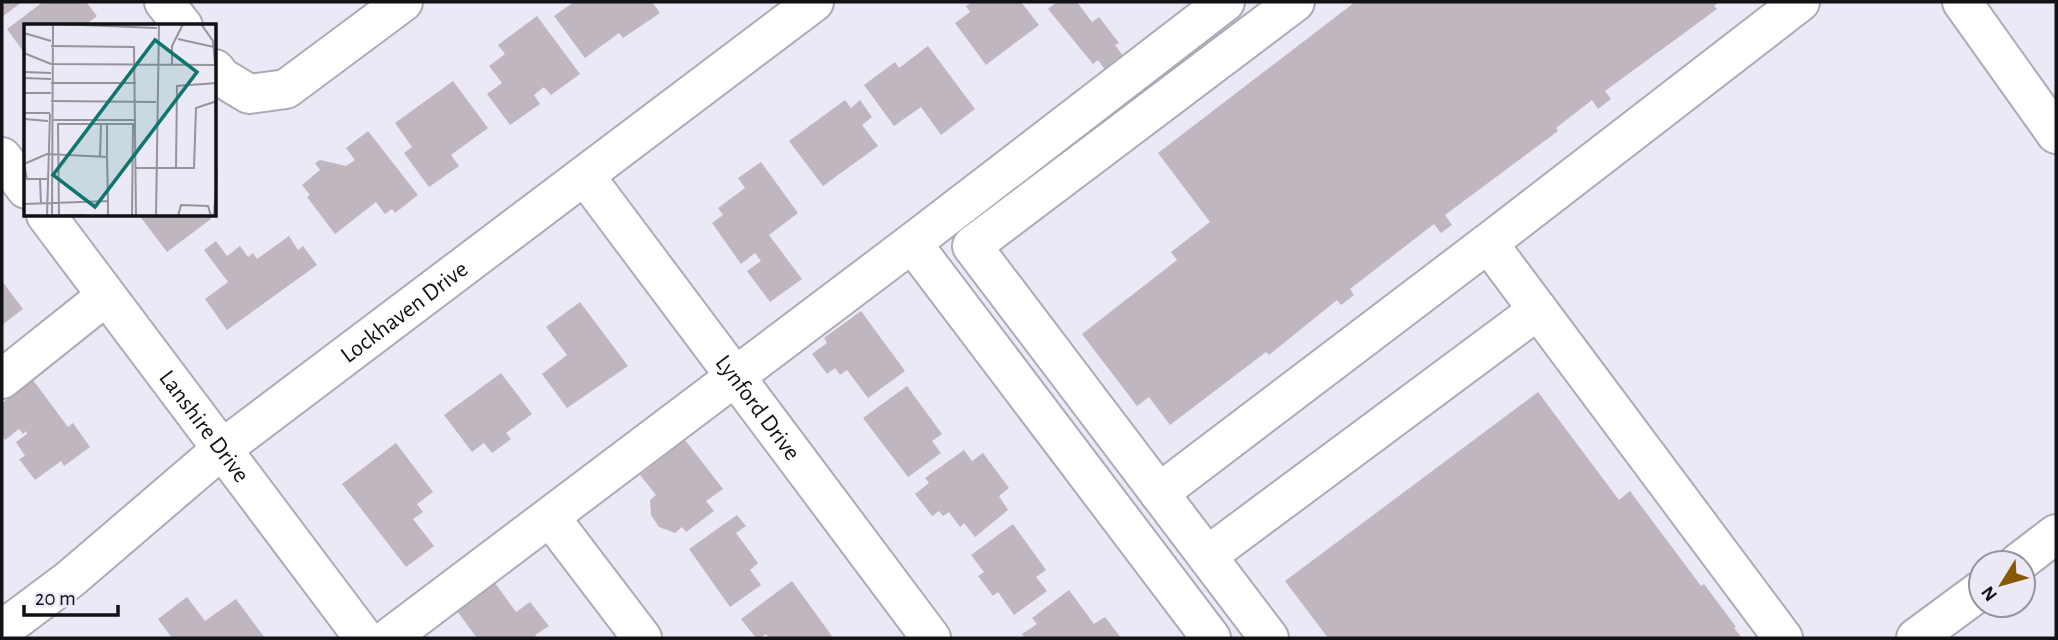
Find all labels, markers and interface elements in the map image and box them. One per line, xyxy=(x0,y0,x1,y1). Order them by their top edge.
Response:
inset map xyxy=(24,24,217,217)
street label: Lockhaven Drive xyxy=(337,257,472,368)
street label: Lynford Drive xyxy=(711,351,804,465)
street label: Lanshire Drive xyxy=(154,366,253,487)
north arrow xyxy=(1967,549,2037,619)
scale bar xyxy=(24,574,119,618)
text: N xyxy=(1978,582,2001,604)
text: 20 m xyxy=(35,588,76,609)

